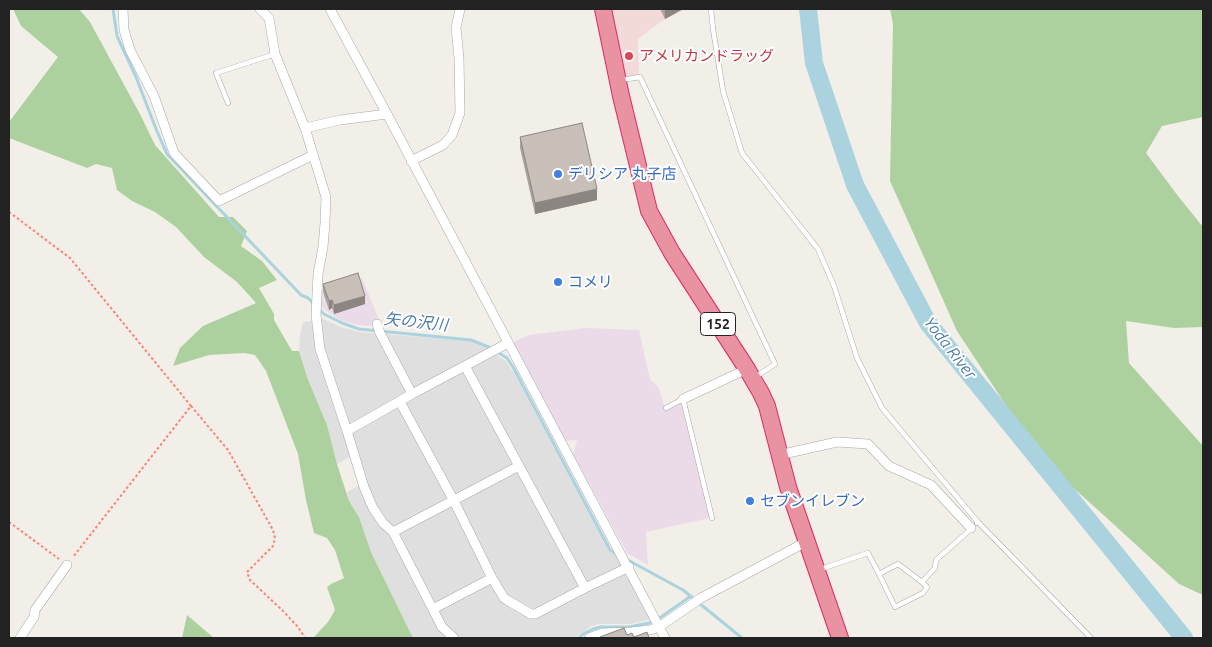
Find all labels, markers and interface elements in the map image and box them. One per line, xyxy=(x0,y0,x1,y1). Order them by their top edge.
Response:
place label: アメリカンドラッグ xyxy=(639,47,774,65)
marker: アメリカンドラッグ xyxy=(623,50,635,62)
place label: デリシア 丸子店 xyxy=(568,165,676,183)
marker: デリシア 丸子店 xyxy=(552,168,564,180)
place label: コメリ xyxy=(568,273,613,291)
marker: コメリ xyxy=(552,276,564,288)
water label: 矢の沢川 xyxy=(383,309,449,335)
road number: 152 xyxy=(700,312,736,336)
water label: Yoda River xyxy=(920,313,980,383)
place label: セブンイレブン xyxy=(760,492,865,510)
marker: セブンイレブン xyxy=(744,495,756,507)

